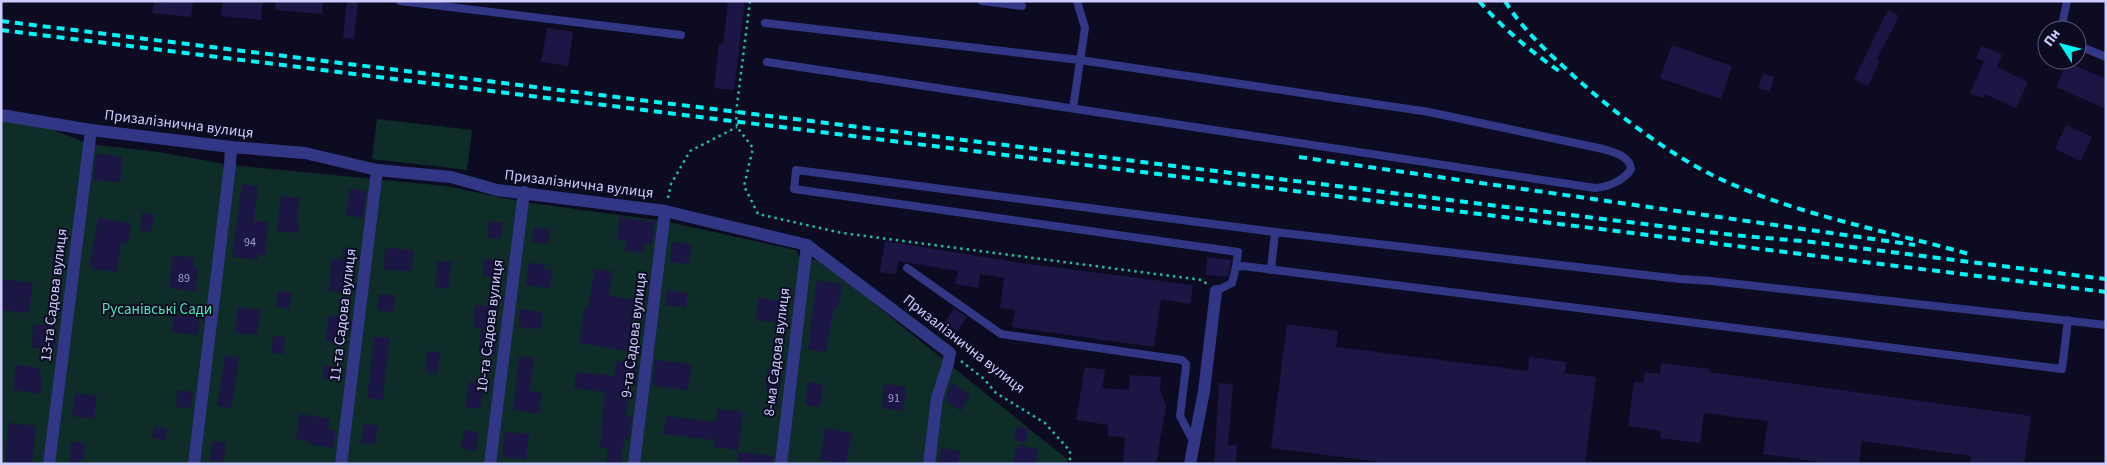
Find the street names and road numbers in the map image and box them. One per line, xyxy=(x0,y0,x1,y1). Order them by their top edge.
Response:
street label: Призалізнична вулиця xyxy=(103,104,255,144)
street label: Призалізнична вулиця xyxy=(503,164,655,204)
street label: 13-та Садова вулиця xyxy=(35,227,73,363)
street label: 11-та Садова вулиця xyxy=(324,247,362,383)
street label: 10-та Садова вулиця xyxy=(471,258,509,394)
street label: 9-та Садова вулиця xyxy=(616,271,652,399)
street label: 8-ма Садова вулиця xyxy=(759,286,795,418)
street label: Призалізнична вулиця xyxy=(898,290,1030,398)

